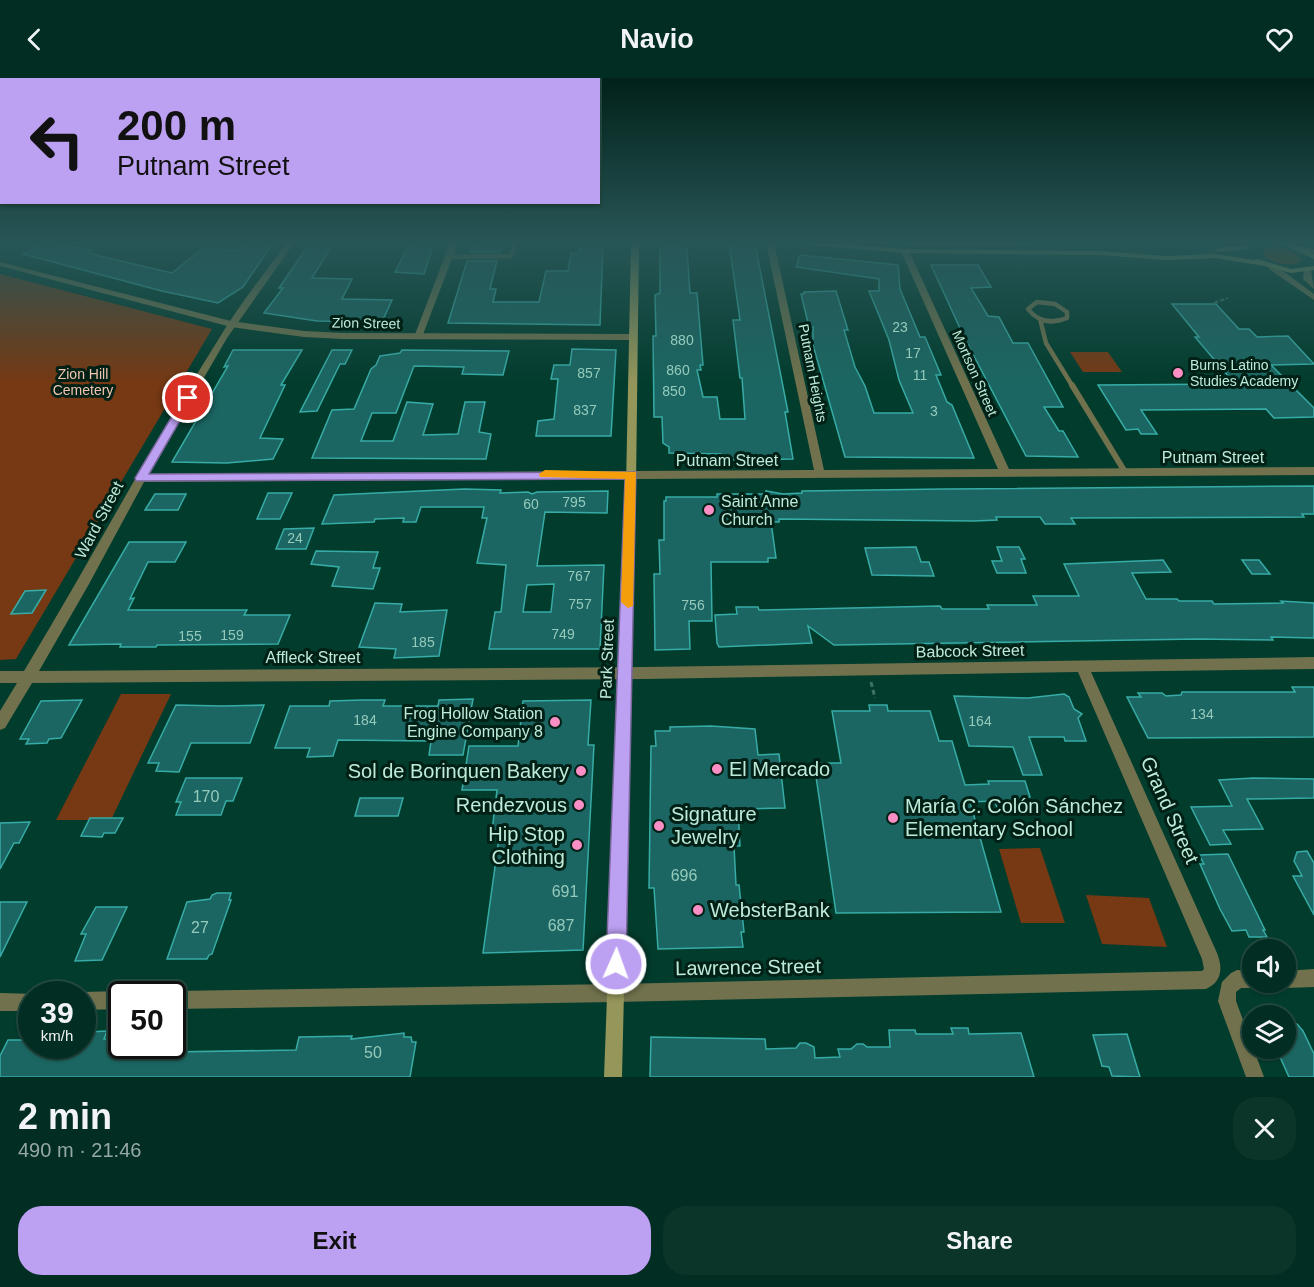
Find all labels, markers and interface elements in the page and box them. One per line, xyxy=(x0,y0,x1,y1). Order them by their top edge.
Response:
icon: back xyxy=(18,23,51,56)
icon: heart xyxy=(1263,23,1296,56)
text: Navio xyxy=(620,24,694,54)
icon: left xyxy=(18,102,96,180)
text: 200 m xyxy=(117,102,236,149)
text: Putnam Street xyxy=(117,151,290,181)
street label: Zion Street xyxy=(332,314,400,332)
house number: 23 xyxy=(892,319,908,335)
street label: Putnam Heights xyxy=(796,323,830,423)
street label: Mortson Street xyxy=(949,328,1001,418)
house number: 880 xyxy=(670,332,694,348)
house number: 17 xyxy=(905,345,921,361)
place label: Burns Latino Studies Academy xyxy=(1190,357,1298,389)
house number: 860 xyxy=(666,362,690,378)
house number: 857 xyxy=(577,365,601,381)
park label: Zion Hill Cemetery xyxy=(53,366,113,398)
marker: Burns Latino Studies Academy xyxy=(1171,366,1185,380)
house number: 11 xyxy=(913,367,927,383)
pin xyxy=(162,372,213,423)
icon: arrive xyxy=(171,381,204,414)
house number: 850 xyxy=(662,383,686,399)
house number: 837 xyxy=(573,402,597,418)
house number: 3 xyxy=(930,403,938,419)
street label: Putnam Street xyxy=(1162,449,1265,466)
street label: Putnam Street xyxy=(676,452,779,469)
street label: Ward Street xyxy=(72,478,127,561)
place label: Saint Anne Church xyxy=(721,493,799,528)
house number: 795 xyxy=(562,494,586,510)
house number: 60 xyxy=(523,496,539,512)
marker: Saint Anne Church xyxy=(702,503,716,517)
house number: 24 xyxy=(287,530,303,546)
house number: 767 xyxy=(567,568,591,584)
house number: 757 xyxy=(568,596,592,612)
house number: 756 xyxy=(681,597,705,613)
street label: Park Street xyxy=(597,618,617,699)
house number: 749 xyxy=(551,626,575,642)
house number: 159 xyxy=(220,627,244,643)
house number: 155 xyxy=(178,628,202,644)
house number: 185 xyxy=(411,634,435,650)
street label: Babcock Street xyxy=(916,642,1025,660)
street label: Affleck Street xyxy=(266,649,361,666)
place label: Frog Hollow Station Engine Company 8 xyxy=(403,705,543,740)
house number: 134 xyxy=(1190,706,1214,722)
house number: 184 xyxy=(353,712,377,728)
house number: 164 xyxy=(968,713,992,729)
marker: Frog Hollow Station Engine Company 8 xyxy=(548,715,562,729)
street label: Grand Street xyxy=(1137,753,1204,867)
place label: El Mercado xyxy=(729,758,830,780)
place label: Sol de Borinquen Bakery xyxy=(348,760,569,782)
marker: El Mercado xyxy=(710,762,724,776)
marker: Sol de Borinquen Bakery xyxy=(574,764,588,778)
house number: 170 xyxy=(193,788,219,805)
place label: Rendezvous xyxy=(456,794,567,816)
place label: María C. Colón Sánchez Elementary School xyxy=(905,795,1123,840)
marker: Rendezvous xyxy=(572,798,586,812)
place label: Signature Jewelry xyxy=(671,803,757,848)
marker: María C. Colón Sánchez Elementary School xyxy=(886,811,900,825)
marker: Signature Jewelry xyxy=(652,819,666,833)
place label: Hip Stop Clothing xyxy=(488,823,565,868)
marker: Hip Stop Clothing xyxy=(570,838,584,852)
house number: 696 xyxy=(671,867,697,884)
house number: 691 xyxy=(552,883,578,900)
place label: WebsterBank xyxy=(710,899,831,921)
marker: WebsterBank xyxy=(691,903,705,917)
house number: 687 xyxy=(548,917,574,934)
house number: 27 xyxy=(191,919,209,936)
position arrow xyxy=(584,932,648,996)
map controls xyxy=(1242,939,1296,1059)
button: sound xyxy=(1242,939,1296,993)
street label: Lawrence Street xyxy=(675,955,821,979)
speed limit sign: 50 xyxy=(108,981,186,1059)
text: 39 xyxy=(40,996,74,1029)
button: layers xyxy=(1242,1005,1296,1059)
text: km/h xyxy=(41,1027,73,1044)
house number: 50 xyxy=(364,1044,382,1061)
text: 2 min xyxy=(18,1096,112,1137)
button: close xyxy=(1233,1097,1296,1160)
text: 490 m · 21:46 xyxy=(18,1139,141,1161)
button: Exit xyxy=(18,1206,651,1275)
button: Share xyxy=(663,1206,1296,1275)

